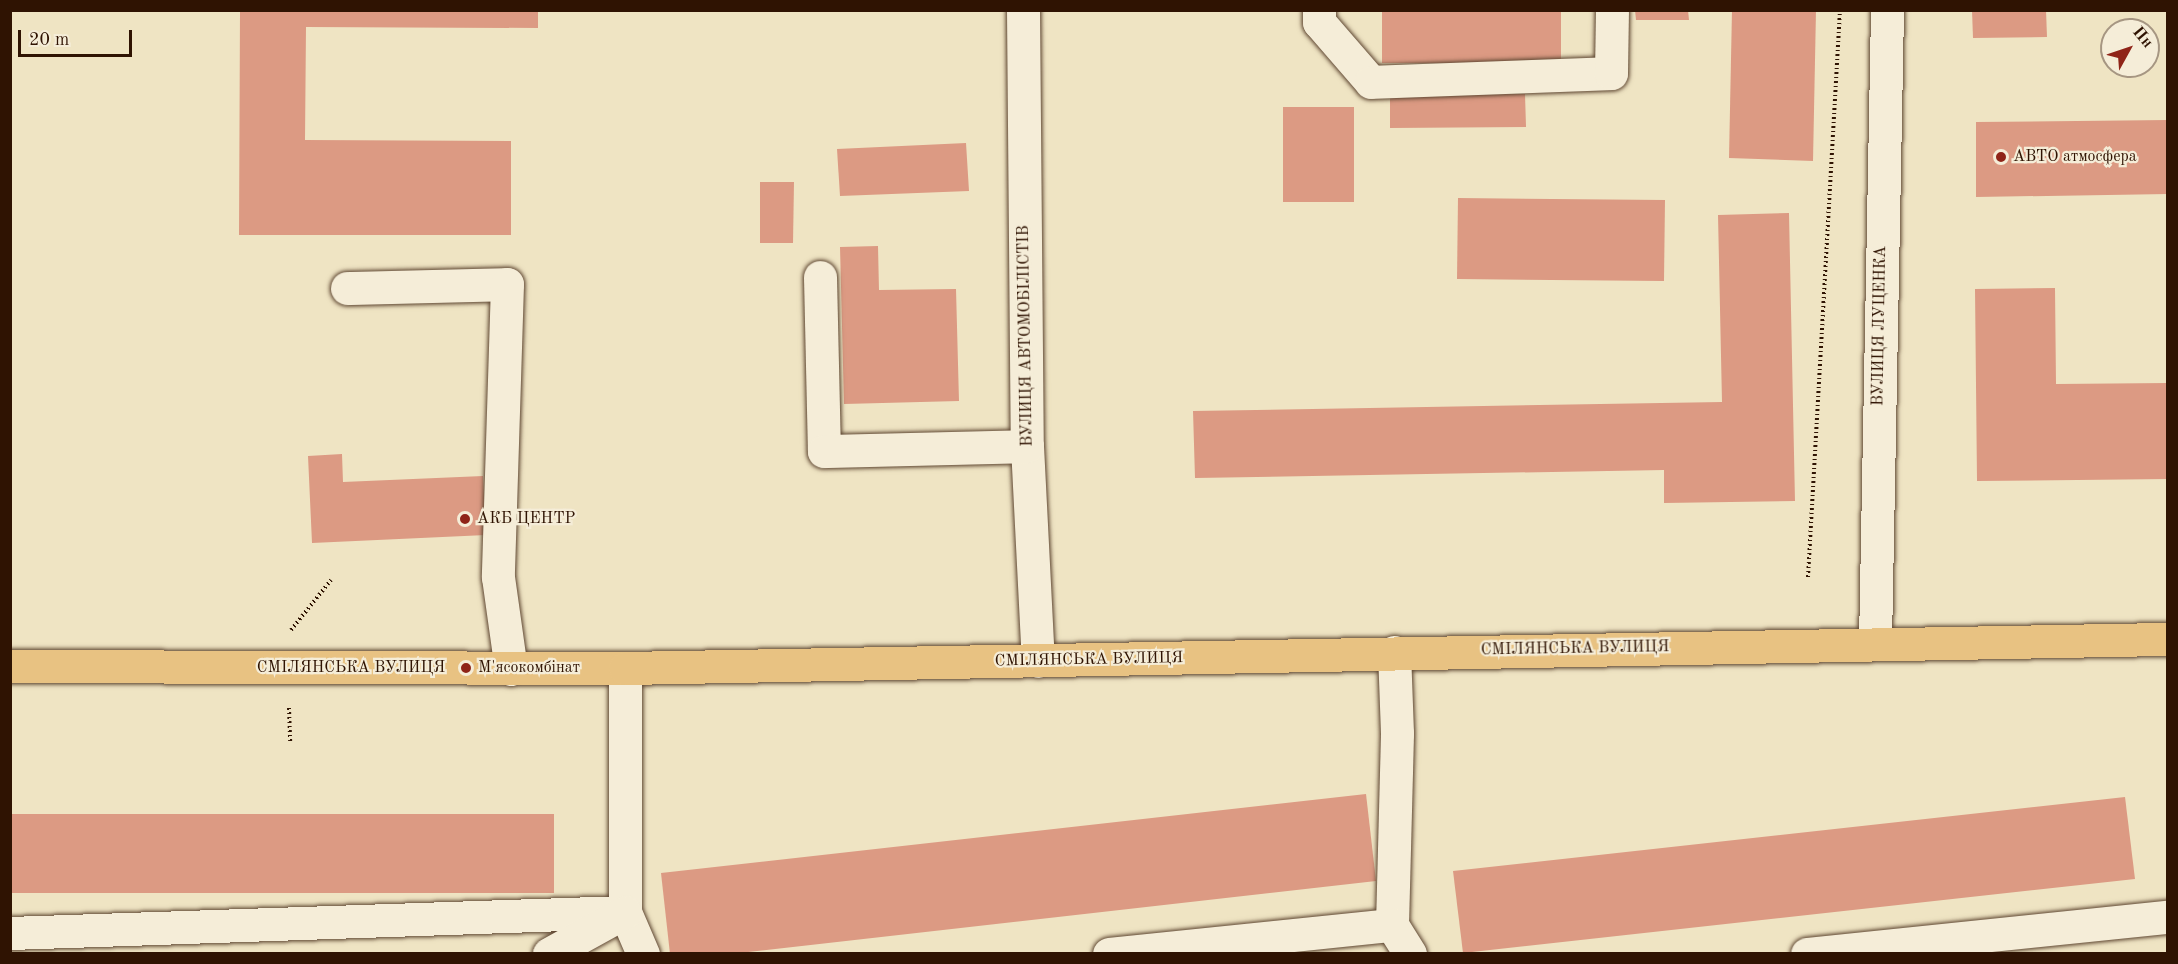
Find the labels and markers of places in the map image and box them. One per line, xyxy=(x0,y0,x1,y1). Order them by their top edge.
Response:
place label: АВТО атмосфера xyxy=(2013,147,2137,167)
marker: АВТО атмосфера xyxy=(1994,150,2008,164)
place label: АКБ ЦЕНТР xyxy=(477,509,575,529)
marker: АКБ ЦЕНТР xyxy=(458,512,472,526)
place label: М'ясокомбінат xyxy=(478,658,580,678)
marker: М'ясокомбінат xyxy=(459,661,473,675)

